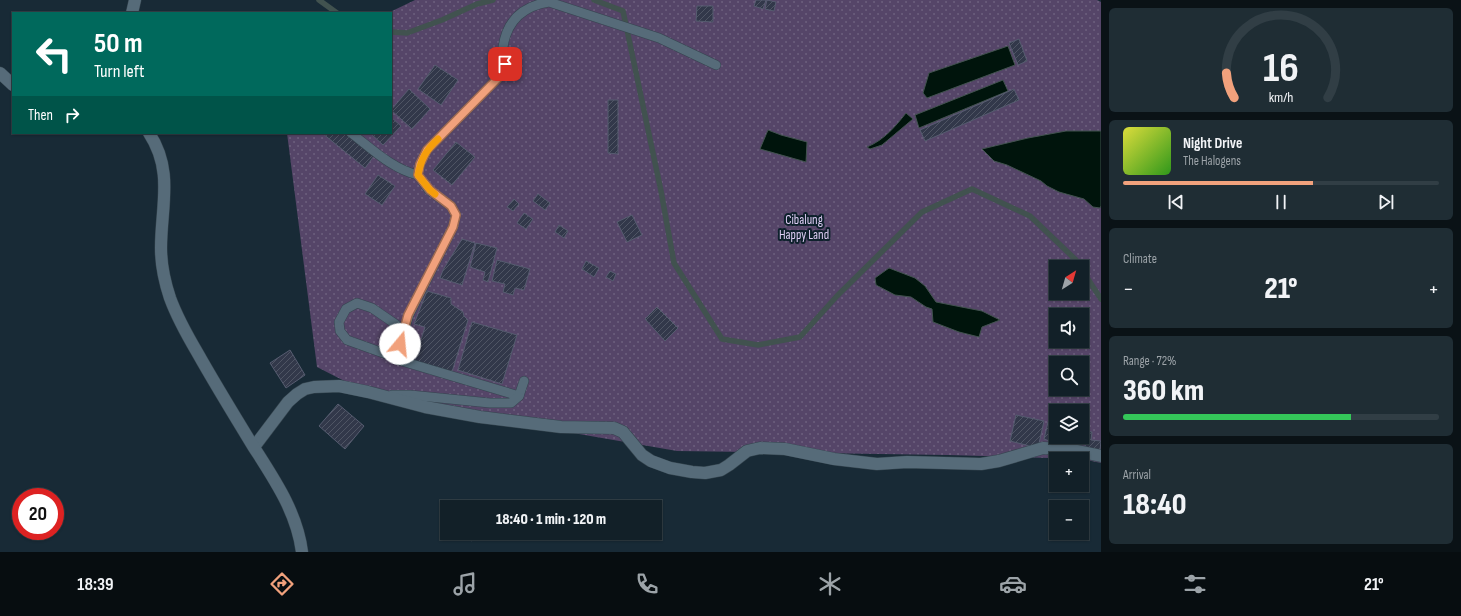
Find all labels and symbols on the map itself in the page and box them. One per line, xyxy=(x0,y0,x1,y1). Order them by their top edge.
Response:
pin xyxy=(488,47,522,81)
park label: Cibalung Happy Land xyxy=(779,212,829,243)
north arrow xyxy=(1049,260,1089,300)
position arrow xyxy=(379,323,421,365)
speed limit sign: 20 xyxy=(12,488,64,540)

